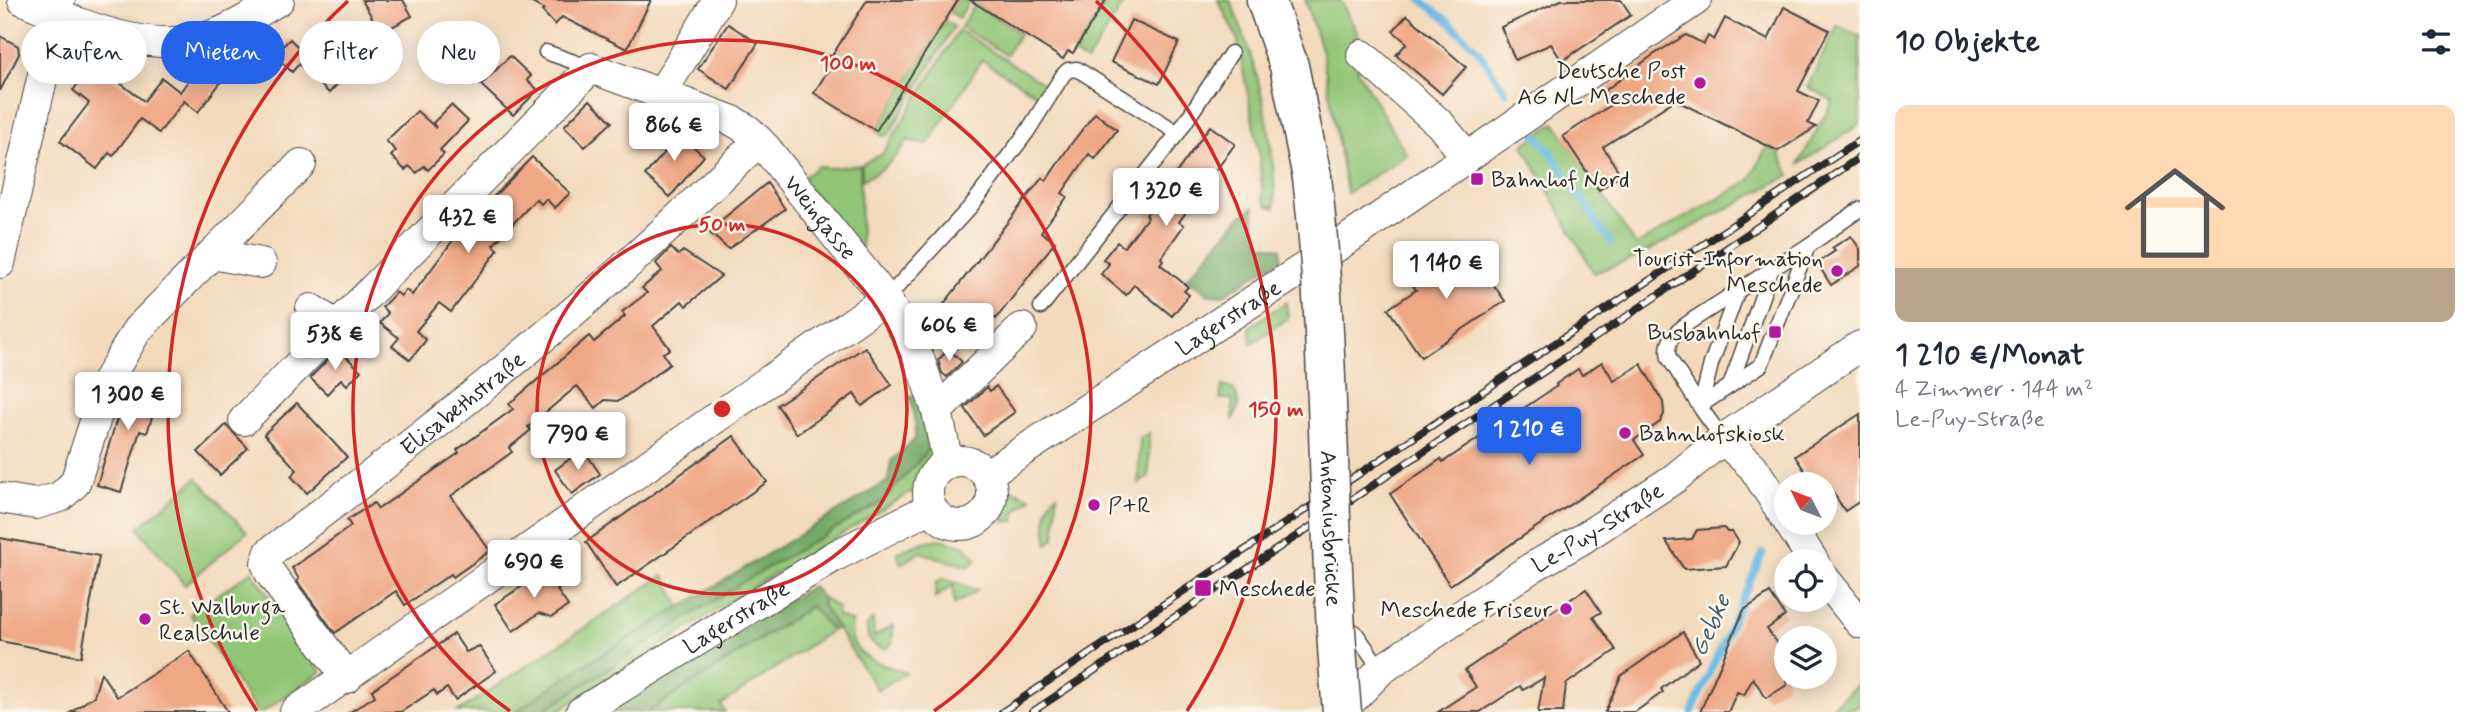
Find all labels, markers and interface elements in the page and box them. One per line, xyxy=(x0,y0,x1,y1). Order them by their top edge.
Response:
chip: Kaufen xyxy=(21,21,147,84)
chip: Mieten xyxy=(161,21,285,84)
chip: Filter xyxy=(299,21,403,84)
chip: Neu xyxy=(417,21,500,84)
text: 10 Objekte xyxy=(1895,23,2040,62)
icon: filters xyxy=(2417,23,2455,61)
text: 100 m xyxy=(820,50,876,78)
place label: Deutsche Post AG NL Meschede xyxy=(1517,57,1686,113)
marker: Deutsche Post AG NL Meschede xyxy=(1692,75,1708,91)
pin: 866 € xyxy=(625,104,723,163)
text: 866 € xyxy=(645,111,703,141)
icon: home xyxy=(2112,150,2238,276)
place label: Bahnhof Nord xyxy=(1491,166,1630,196)
pin: 1 320 € xyxy=(1101,168,1231,228)
street label: Weingasse xyxy=(776,170,862,267)
marker: Bahnhof Nord xyxy=(1469,171,1485,187)
text: 1 320 € xyxy=(1129,176,1203,206)
pin: 432 € xyxy=(419,196,517,255)
text: 432 € xyxy=(439,203,497,233)
text: 50 m xyxy=(699,211,746,239)
pin: 1 140 € xyxy=(1381,242,1511,301)
place label: Tourist-Information Meschede xyxy=(1633,245,1823,301)
text: 1 140 € xyxy=(1409,249,1483,279)
marker: Tourist-Information Meschede xyxy=(1829,263,1845,279)
street label: Lagerstraße xyxy=(1171,274,1287,364)
pin: 606 € xyxy=(900,304,998,363)
text: 606 € xyxy=(920,311,978,341)
pin: 538 € xyxy=(286,312,384,372)
place label: Busbahnhof xyxy=(1647,319,1761,349)
text: 538 € xyxy=(306,320,364,350)
marker: Busbahnhof xyxy=(1767,324,1783,340)
text: 1 210 €/Monat xyxy=(1895,336,2084,375)
street label: Elisabethstraße xyxy=(395,345,532,464)
pin: 1 300 € xyxy=(63,372,193,432)
text: 4 Zimmer · 144 m² xyxy=(1895,375,2094,405)
text: 1 300 € xyxy=(91,380,165,410)
text: 150 m xyxy=(1248,396,1304,424)
centre of rings xyxy=(710,397,734,421)
text: Le-Puy-Straße xyxy=(1895,405,2045,435)
pin: 1 210 € xyxy=(1464,407,1594,467)
pin: 790 € xyxy=(529,412,627,472)
text: 1 210 € xyxy=(1493,415,1565,445)
text: 790 € xyxy=(547,420,609,450)
place label: Bahnhofskiosk xyxy=(1639,420,1785,450)
marker: Bahnhofskiosk xyxy=(1617,425,1633,441)
street label: Antoniusbrücke xyxy=(1312,450,1348,607)
north arrow xyxy=(1774,472,1838,536)
map controls xyxy=(1774,472,1837,689)
street label: Le-Puy-Straße xyxy=(1527,476,1670,581)
place label: P+R xyxy=(1108,492,1151,522)
marker: P+R xyxy=(1086,497,1102,513)
pin: 690 € xyxy=(485,540,583,600)
text: 690 € xyxy=(504,548,564,578)
button: locate xyxy=(1774,549,1837,612)
street label: Lagerstraße xyxy=(678,574,796,662)
place label: Meschede xyxy=(1219,575,1316,605)
marker: Meschede xyxy=(1193,578,1213,598)
water label: Gebke xyxy=(1684,589,1739,661)
place label: St. Walburga Realschule xyxy=(159,593,285,649)
place label: Meschede Friseur xyxy=(1381,596,1552,626)
marker: Meschede Friseur xyxy=(1558,601,1574,617)
marker: St. Walburga Realschule xyxy=(137,611,153,627)
button: layers xyxy=(1774,626,1837,689)

